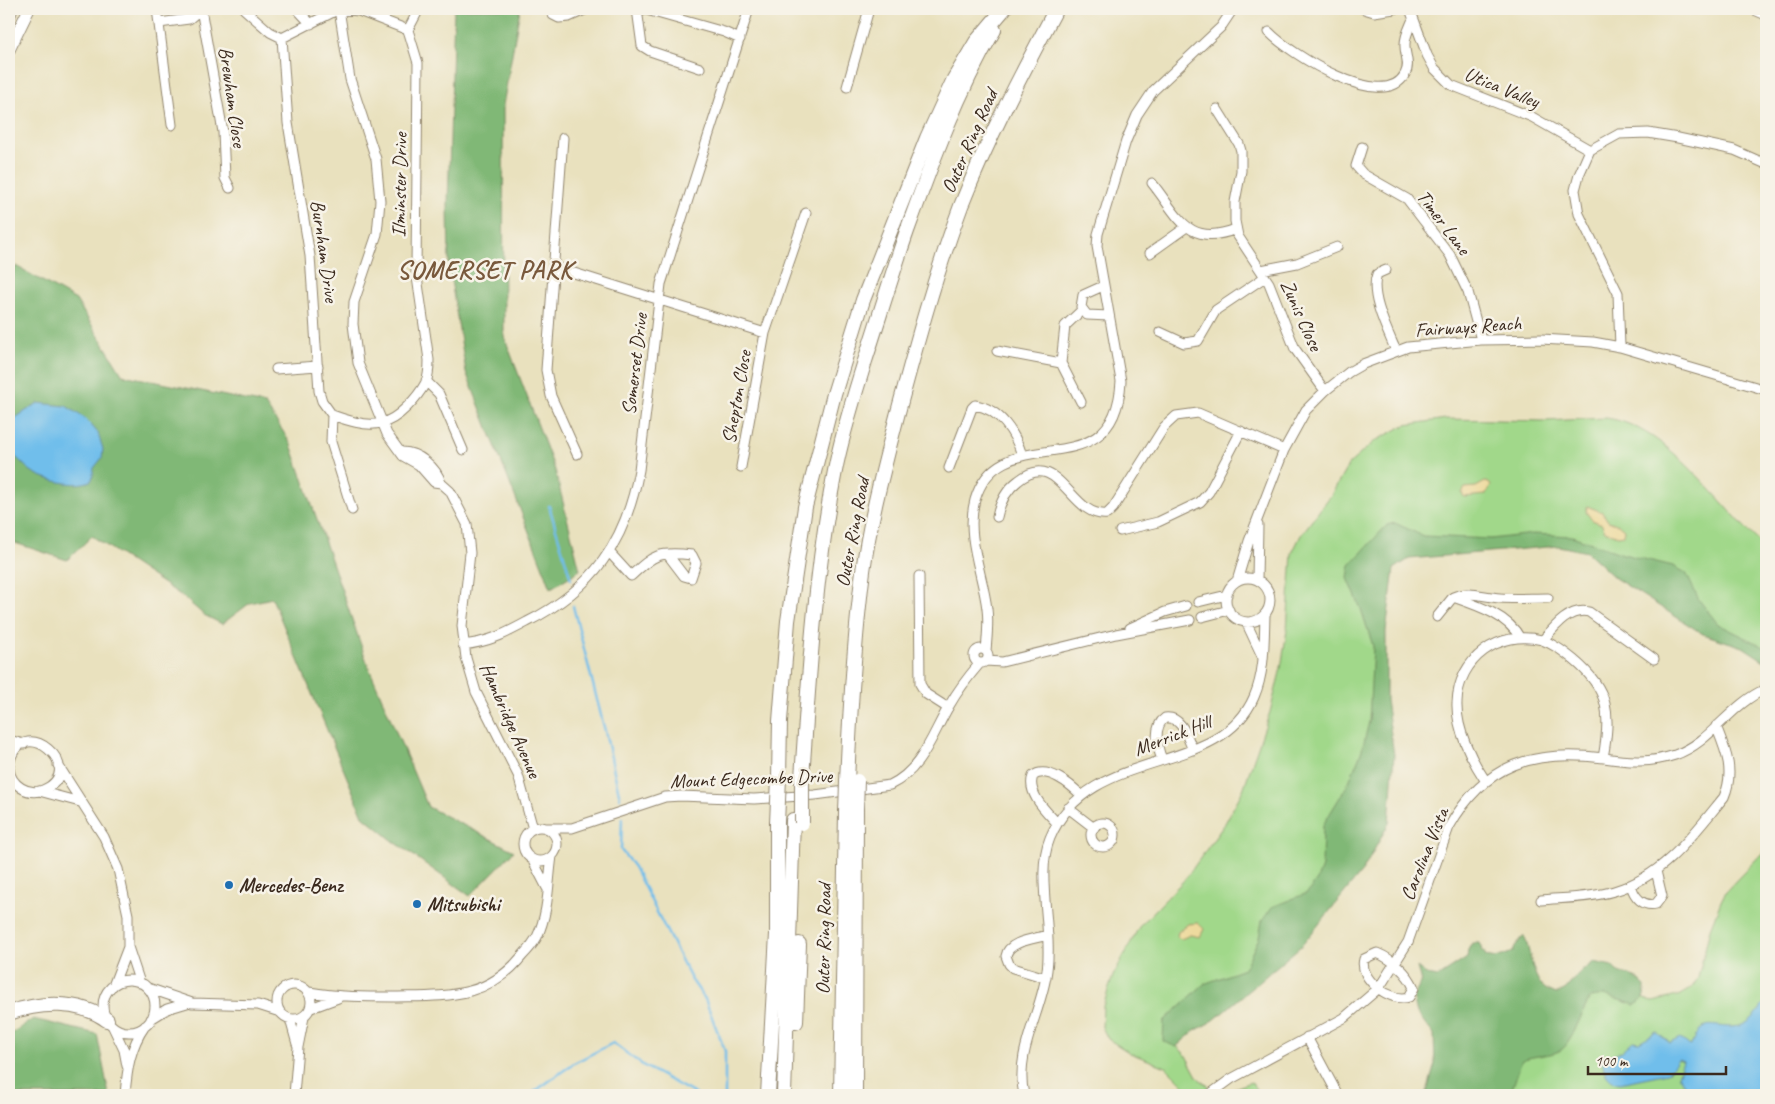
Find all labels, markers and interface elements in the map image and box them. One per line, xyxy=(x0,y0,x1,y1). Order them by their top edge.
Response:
street label: Brewham Close xyxy=(213,45,252,150)
street label: Utica Valley xyxy=(1461,61,1544,114)
street label: Outer Ring Road xyxy=(936,83,1005,197)
street label: Ilminster Drive xyxy=(386,131,413,238)
street label: Timer Lane xyxy=(1411,185,1477,261)
street label: Burnham Drive xyxy=(305,198,344,305)
district label: SOMERSET PARK xyxy=(397,254,577,286)
street label: Zunis Close xyxy=(1275,276,1329,356)
street label: Somerset Drive xyxy=(616,310,653,416)
street label: Fairways Reach xyxy=(1414,310,1523,343)
street label: Shepton Close xyxy=(716,347,757,446)
street label: Outer Ring Road xyxy=(830,472,876,589)
street label: Hambridge Avenue xyxy=(474,659,548,783)
street label: Merrick Hill xyxy=(1130,708,1218,762)
street label: Mount Edgecombe Drive xyxy=(669,763,834,794)
street label: Carolina Vista xyxy=(1395,803,1455,904)
place label: Mercedes-Benz xyxy=(239,873,345,898)
marker: Mercedes-Benz xyxy=(223,879,235,891)
street label: Outer Ring Road xyxy=(810,880,837,995)
place label: Mitsubishi xyxy=(427,892,503,917)
marker: Mitsubishi xyxy=(411,898,423,910)
scale bar xyxy=(1588,1044,1725,1076)
text: 100 m xyxy=(1595,1052,1629,1071)

